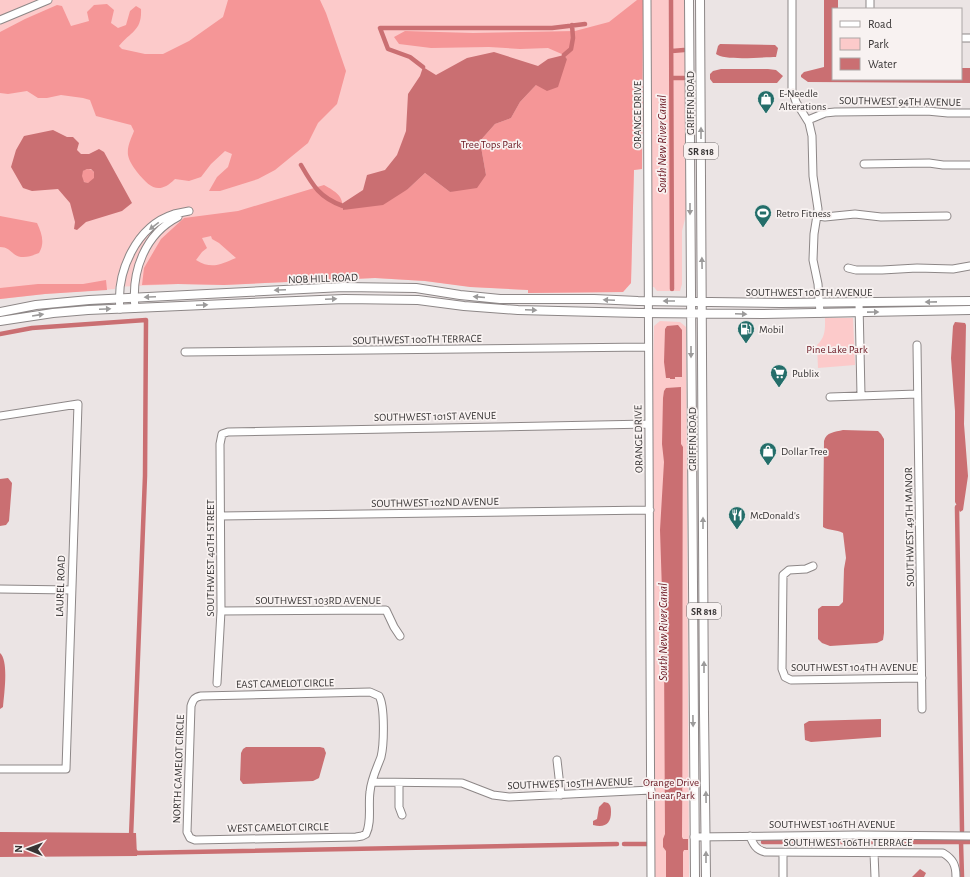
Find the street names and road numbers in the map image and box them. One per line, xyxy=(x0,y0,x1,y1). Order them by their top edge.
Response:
street label: GRIFFIN ROAD xyxy=(685,71,696,135)
street label: ORANGE DRIVE xyxy=(632,80,643,149)
street label: SOUTHWEST 94TH AVENUE xyxy=(839,95,962,108)
road number: SR 818 xyxy=(684,143,718,159)
street label: NOB HILL ROAD xyxy=(288,272,358,285)
street label: SOUTHWEST 100TH AVENUE xyxy=(746,287,873,298)
street label: SOUTHWEST 100TH TERRACE xyxy=(352,333,482,346)
street label: ORANGE DRIVE xyxy=(632,404,645,473)
street label: GRIFFIN ROAD xyxy=(687,407,698,471)
street label: SOUTHWEST 101ST AVENUE xyxy=(374,410,497,423)
street label: SOUTHWEST 49TH MANOR xyxy=(903,467,916,587)
street label: SOUTHWEST 102ND AVENUE xyxy=(371,496,500,509)
street label: SOUTHWEST 40TH STREET xyxy=(205,499,216,617)
street label: LAUREL ROAD xyxy=(54,555,67,617)
street label: SOUTHWEST 103RD AVENUE xyxy=(255,595,382,606)
road number: SR 818 xyxy=(687,603,721,619)
street label: SOUTHWEST 104TH AVENUE xyxy=(791,662,918,673)
street label: EAST CAMELOT CIRCLE xyxy=(236,677,335,690)
street label: NORTH CAMELOT CIRCLE xyxy=(171,714,186,824)
street label: SOUTHWEST 105TH AVENUE xyxy=(507,776,634,791)
street label: SOUTHWEST 106TH AVENUE xyxy=(769,819,896,830)
street label: WEST CAMELOT CIRCLE xyxy=(227,821,330,834)
street label: SOUTHWEST 106TH TERRACE xyxy=(784,837,913,848)

